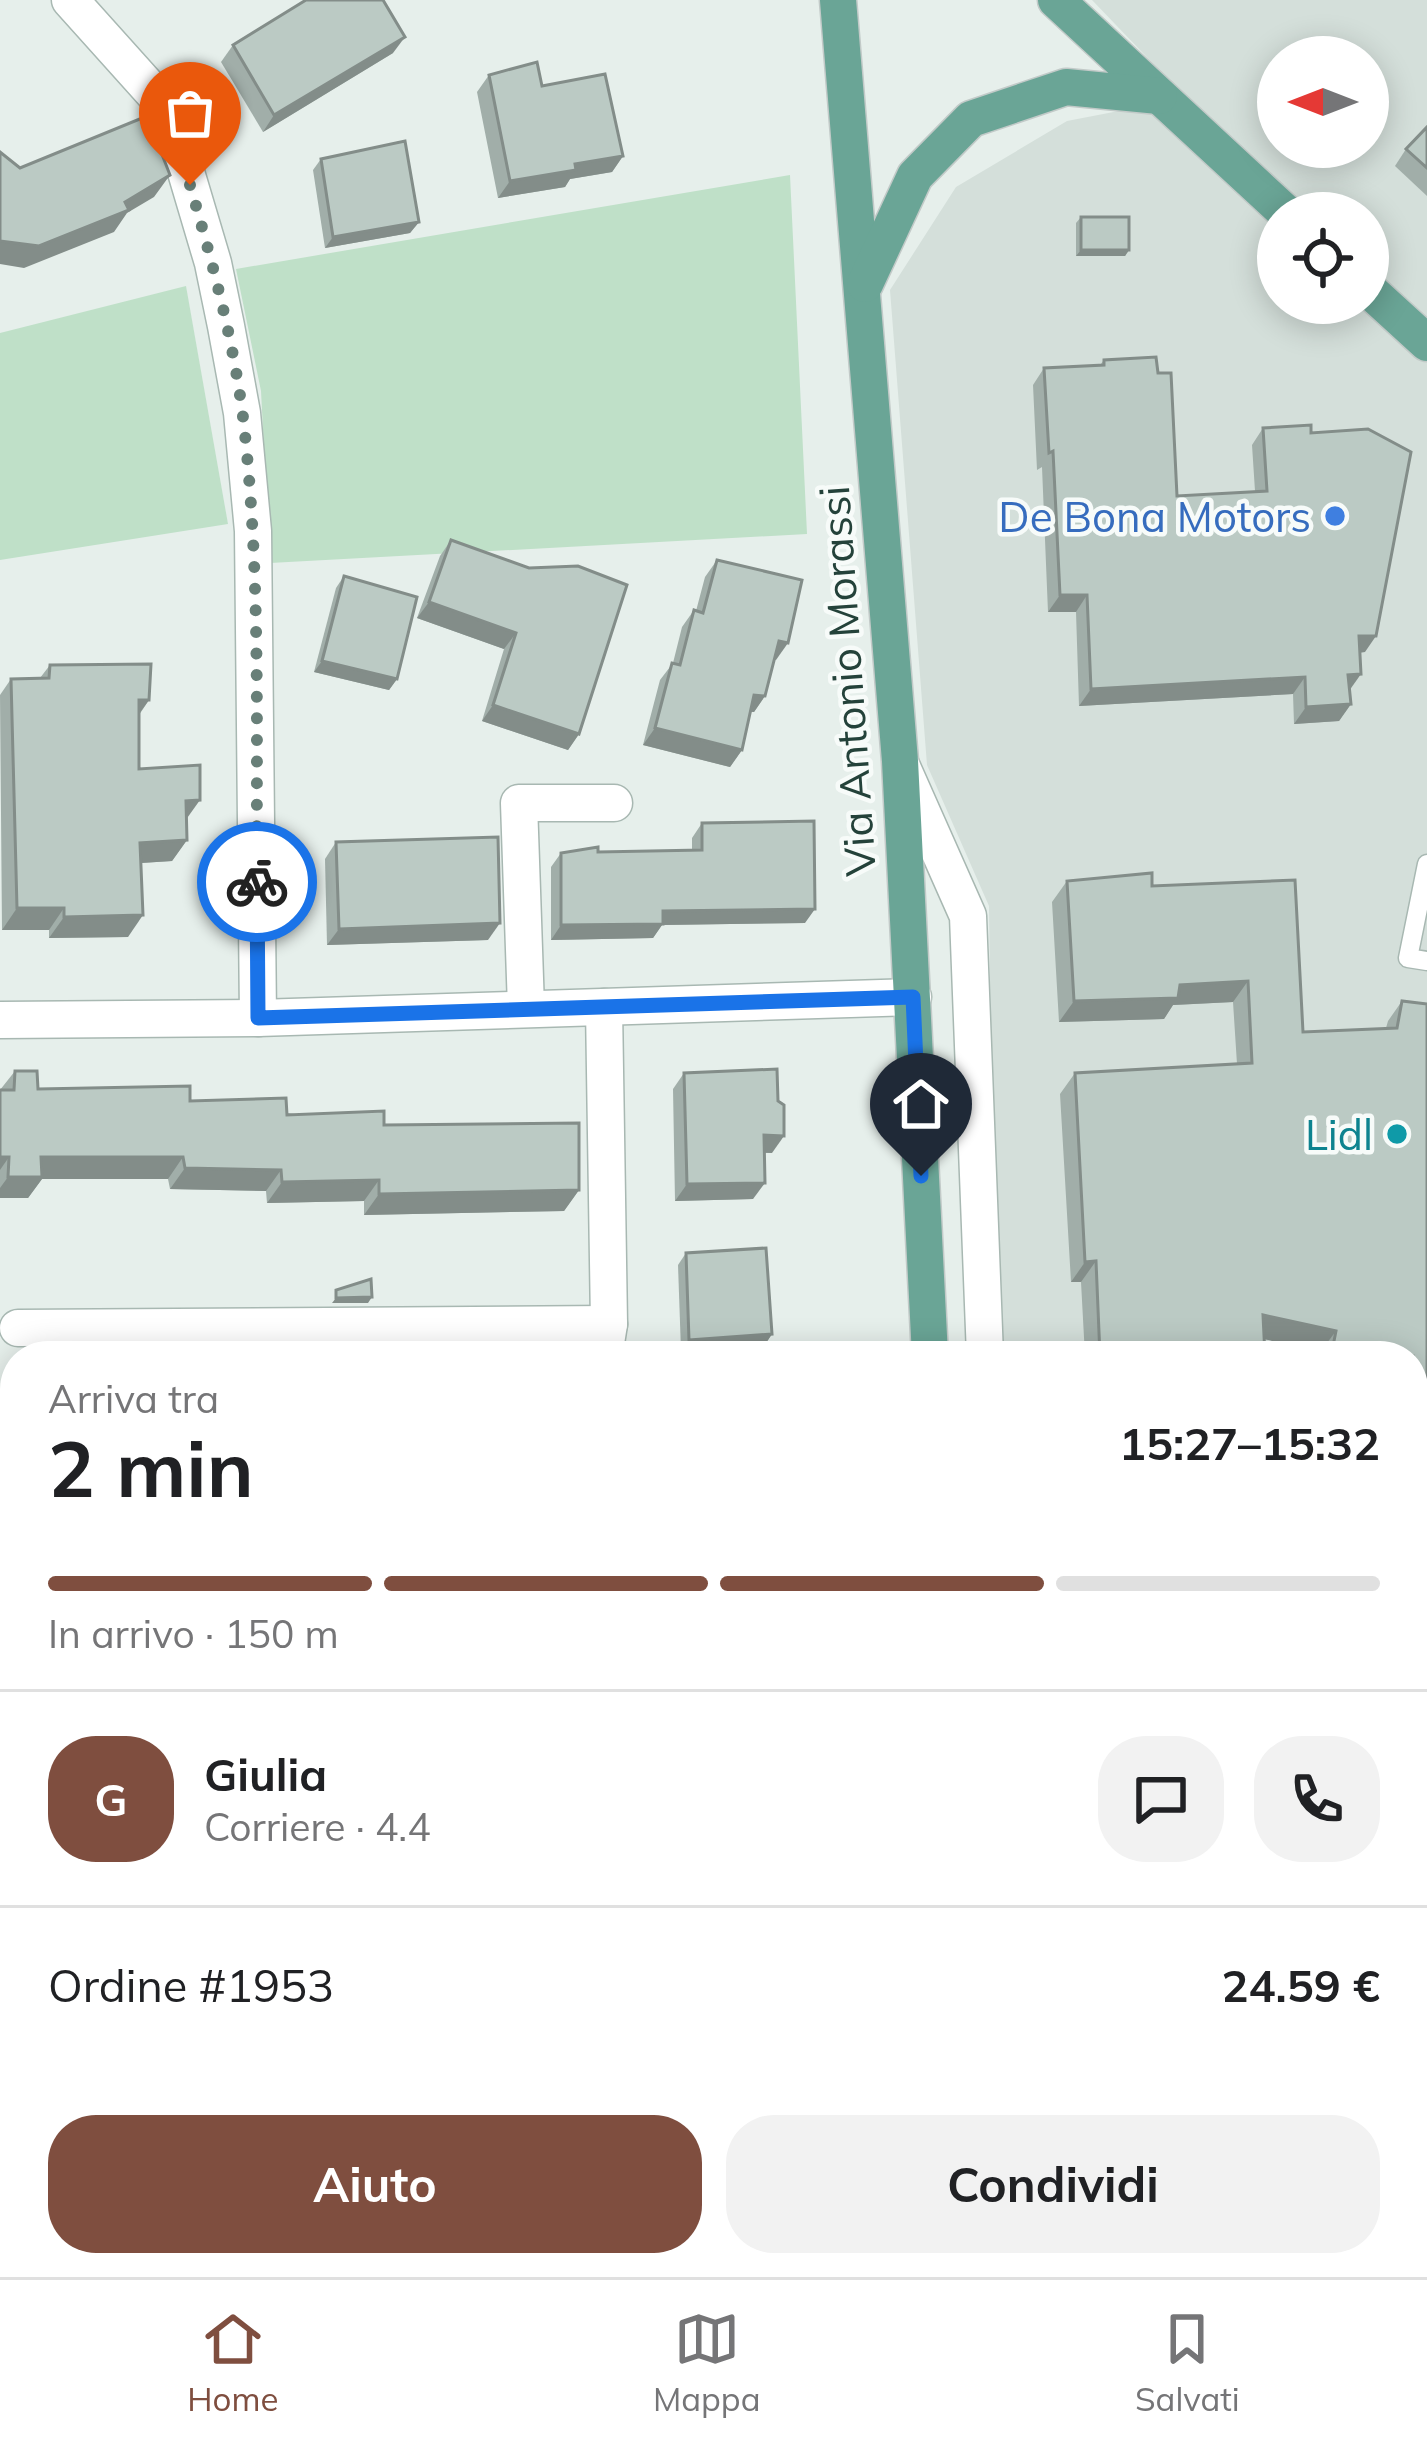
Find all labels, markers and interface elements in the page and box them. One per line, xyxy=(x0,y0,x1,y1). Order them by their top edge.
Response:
north arrow xyxy=(1257,36,1389,168)
map controls xyxy=(1257,36,1389,324)
pin xyxy=(139,62,241,185)
icon: bag xyxy=(157,80,223,146)
button: locate xyxy=(1257,192,1389,324)
street label: Via Antonio Morassi xyxy=(807,484,887,878)
place label: De Bona Motors xyxy=(998,490,1311,543)
marker: De Bona Motors xyxy=(1322,503,1348,529)
courier xyxy=(197,822,317,942)
icon: bike xyxy=(224,849,290,915)
pin xyxy=(870,1053,972,1176)
icon: home xyxy=(888,1071,954,1137)
place label: Lidl xyxy=(1305,1108,1373,1161)
marker: Lidl xyxy=(1384,1121,1410,1147)
text: Arriva tra xyxy=(48,1374,219,1423)
text: 15:27–15:32 xyxy=(1119,1415,1380,1471)
text: 2 min xyxy=(48,1419,254,1517)
text: In arrivo · 150 m xyxy=(48,1609,339,1658)
button: chat xyxy=(1098,1736,1224,1862)
button: phone xyxy=(1254,1736,1380,1862)
text: Giulia xyxy=(204,1746,327,1802)
text: G xyxy=(94,1771,128,1827)
text: Corriere · 4.4 xyxy=(204,1802,431,1851)
text: Ordine #1953 xyxy=(48,1957,334,2013)
text: 24.59 € xyxy=(1222,1957,1380,2013)
button: Aiuto xyxy=(48,2115,702,2253)
button: Condividi xyxy=(726,2115,1380,2253)
tab: Home xyxy=(187,2306,278,2419)
tab: Mappa xyxy=(653,2306,760,2419)
tab: Salvati xyxy=(1135,2306,1240,2419)

